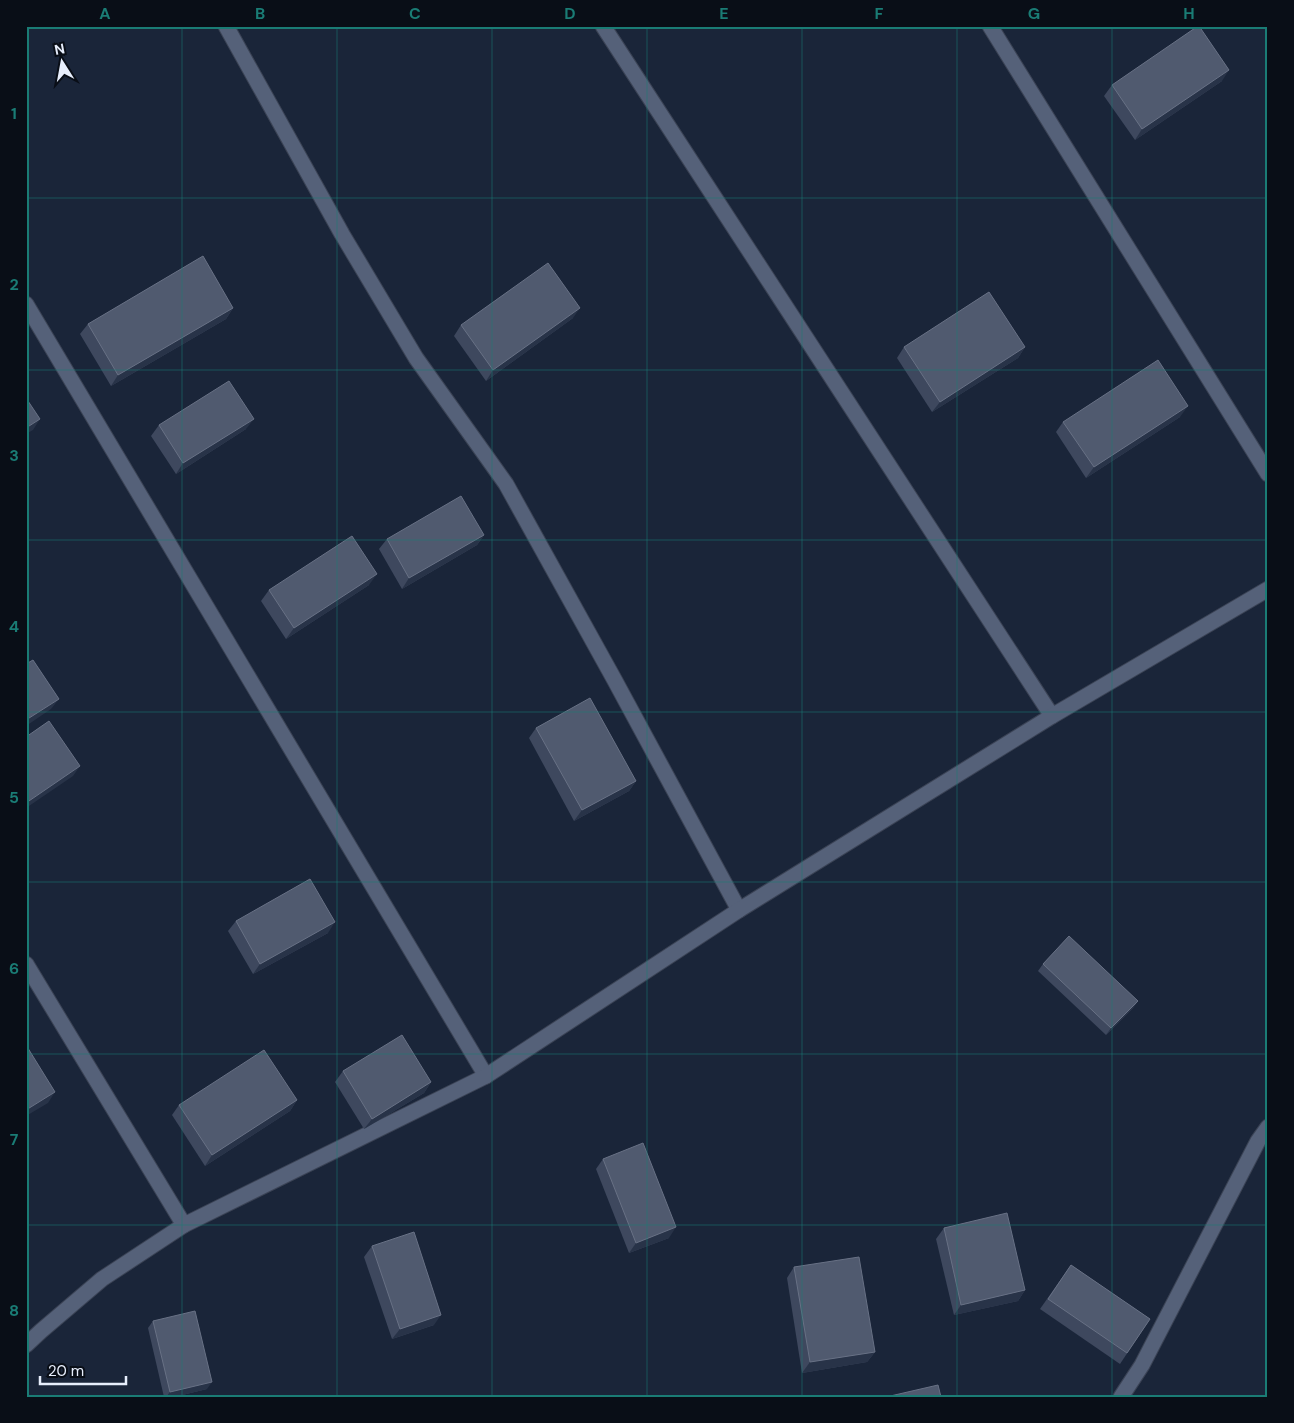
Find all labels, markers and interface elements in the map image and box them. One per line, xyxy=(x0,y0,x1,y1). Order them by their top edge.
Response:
text: A xyxy=(99,3,111,24)
text: B xyxy=(255,3,265,24)
text: C xyxy=(409,3,421,24)
text: D xyxy=(564,3,576,24)
text: E xyxy=(719,3,729,24)
text: F xyxy=(875,3,884,24)
text: G xyxy=(1028,3,1040,24)
text: H xyxy=(1183,3,1195,24)
north arrow xyxy=(38,38,88,88)
text: N xyxy=(53,39,66,59)
text: 1 xyxy=(11,103,17,124)
text: 2 xyxy=(9,274,19,295)
text: 3 xyxy=(9,445,19,466)
text: 4 xyxy=(9,616,19,637)
text: 5 xyxy=(9,787,19,808)
text: 6 xyxy=(9,958,19,979)
text: 7 xyxy=(10,1129,19,1150)
text: 8 xyxy=(9,1300,19,1321)
scale bar xyxy=(40,1353,126,1385)
text: 20 m xyxy=(48,1361,84,1381)

